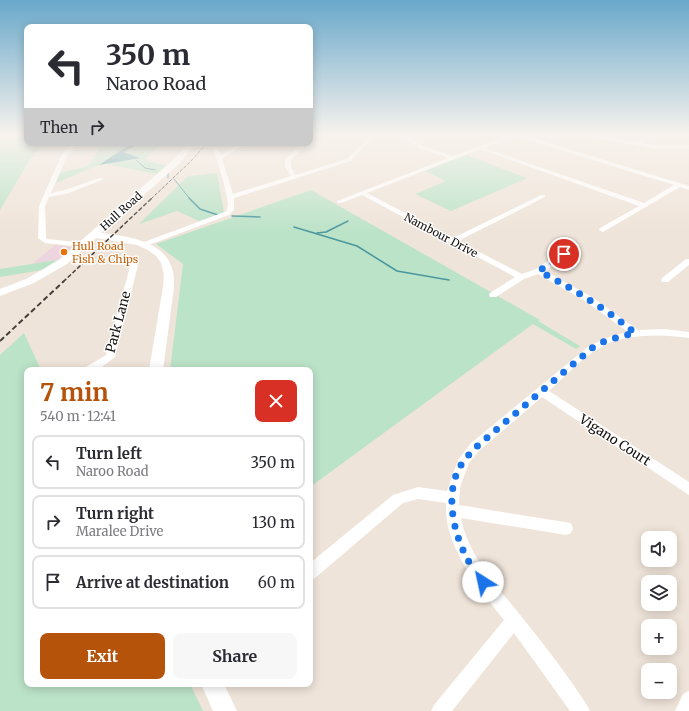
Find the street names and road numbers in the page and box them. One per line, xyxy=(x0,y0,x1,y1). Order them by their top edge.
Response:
street label: Hull Road xyxy=(97,188,145,233)
street label: Nambour Drive xyxy=(402,210,480,260)
street label: Park Lane xyxy=(102,289,134,355)
street label: Vigano Court xyxy=(575,410,654,469)

